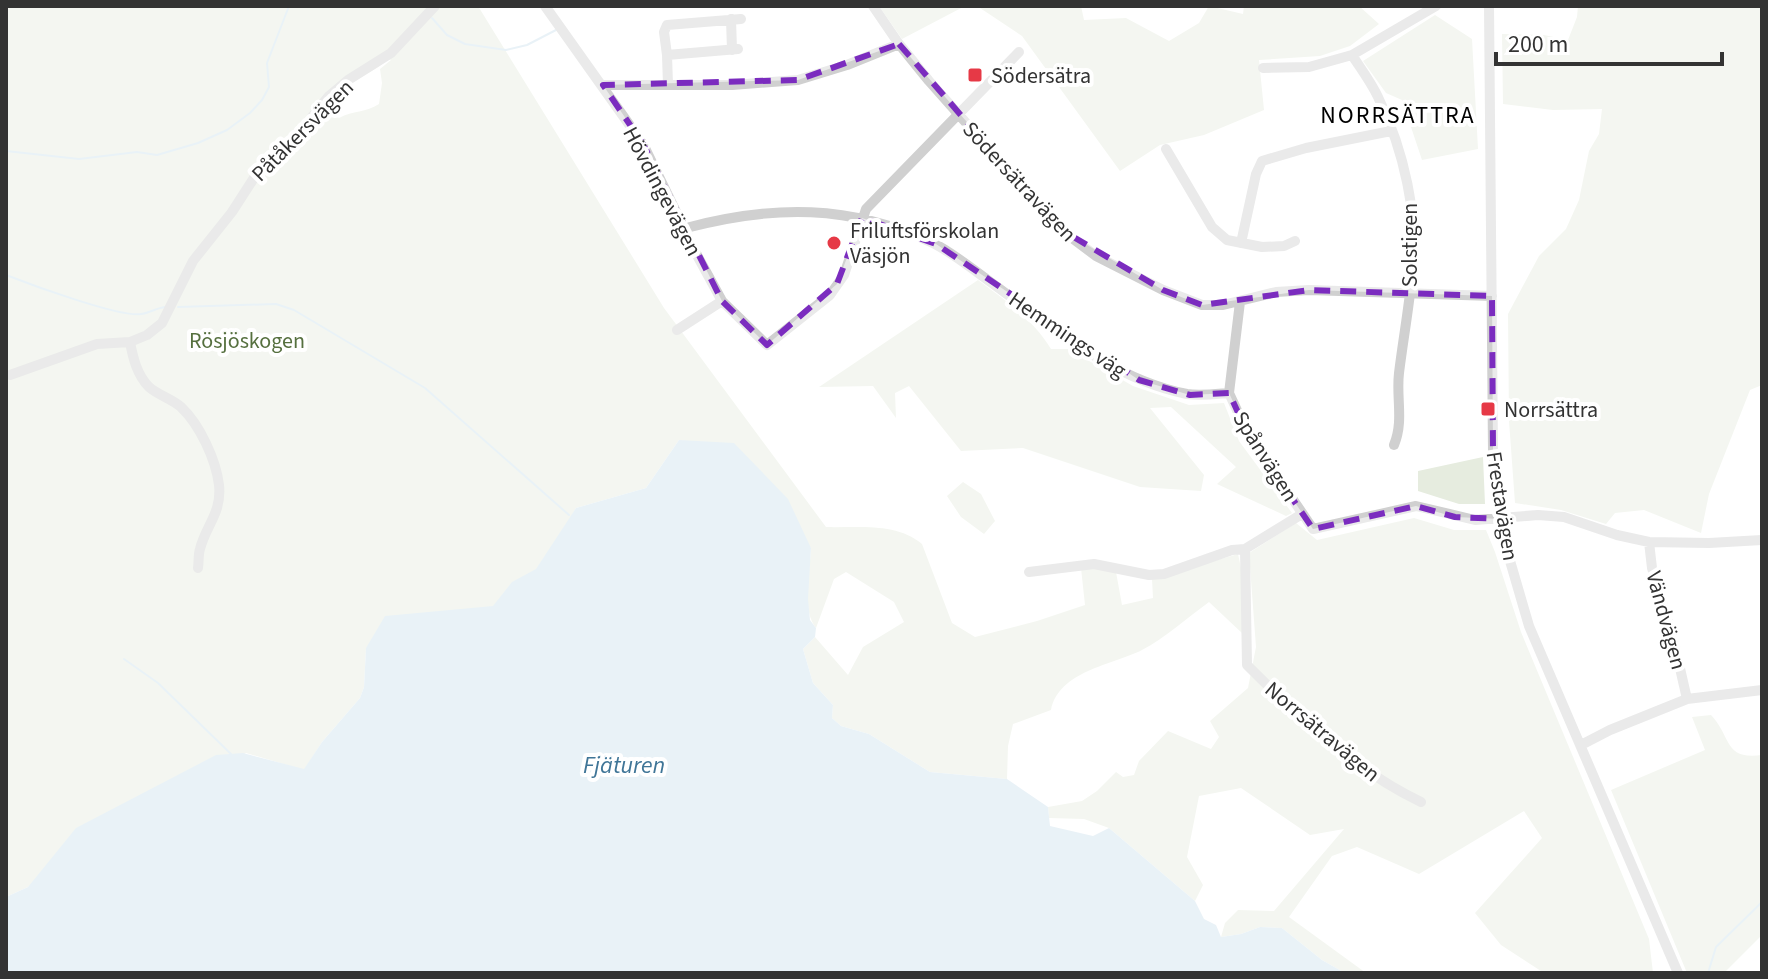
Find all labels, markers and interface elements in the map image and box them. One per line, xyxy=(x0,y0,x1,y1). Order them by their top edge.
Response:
scale bar xyxy=(1496,16,1722,66)
text: 200 m xyxy=(1508,27,1568,62)
place label: Södersätra xyxy=(991,60,1091,92)
marker: Södersätra xyxy=(966,66,984,84)
street label: Påtåkersvägen xyxy=(244,72,361,189)
district label: NORRSÄTTRA xyxy=(1320,98,1476,133)
street label: Södersätravägen xyxy=(955,114,1084,249)
street label: Hövdingevägen xyxy=(615,121,710,262)
street label: Solstigen xyxy=(1394,203,1426,287)
place label: Friluftsförskolan Väsjön xyxy=(850,215,999,272)
marker: Friluftsförskolan Väsjön xyxy=(825,234,843,252)
street label: Hemmings väg xyxy=(1002,284,1133,386)
park label: Rösjöskogen xyxy=(189,325,305,357)
place label: Norrsättra xyxy=(1504,394,1598,426)
marker: Norrsättra xyxy=(1479,400,1497,418)
street label: Spånvägen xyxy=(1225,405,1306,508)
street label: Frestavägen xyxy=(1478,449,1526,563)
street label: Vändvägen xyxy=(1638,567,1695,673)
street label: Norrsätravägen xyxy=(1258,674,1387,790)
water label: Fjäturen xyxy=(583,748,665,783)

